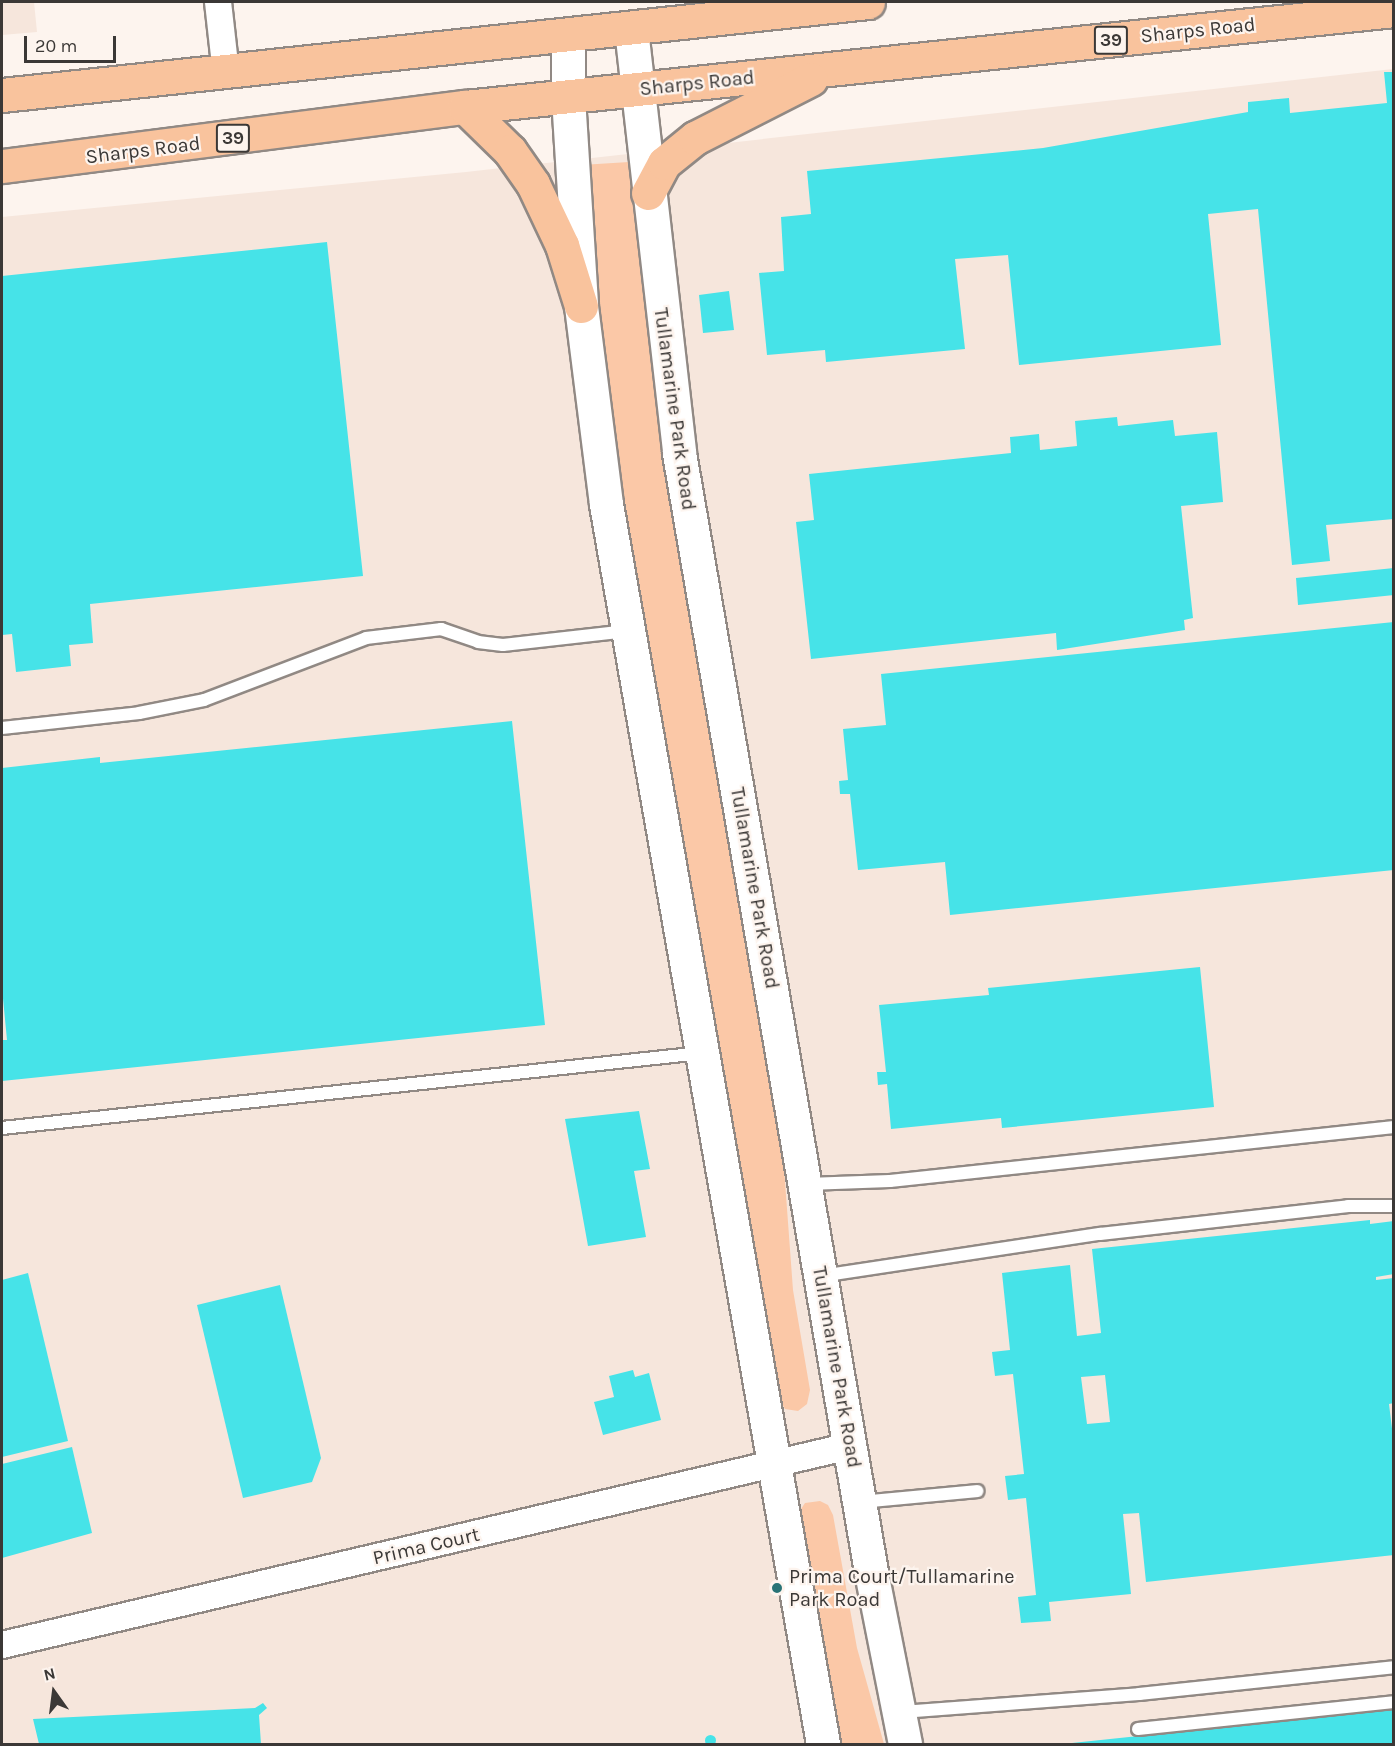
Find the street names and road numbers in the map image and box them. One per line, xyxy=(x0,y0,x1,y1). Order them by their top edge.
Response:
street label: Sharps Road xyxy=(1139,12,1257,48)
road number: 39 xyxy=(1093,25,1129,55)
street label: Sharps Road xyxy=(638,65,756,101)
road number: 39 xyxy=(215,123,251,153)
street label: Sharps Road xyxy=(84,131,202,169)
street label: Tullamarine Park Road xyxy=(649,306,701,512)
street label: Tullamarine Park Road xyxy=(725,785,785,991)
street label: Tullamarine Park Road xyxy=(807,1264,867,1470)
street label: Prima Court xyxy=(370,1522,482,1570)

